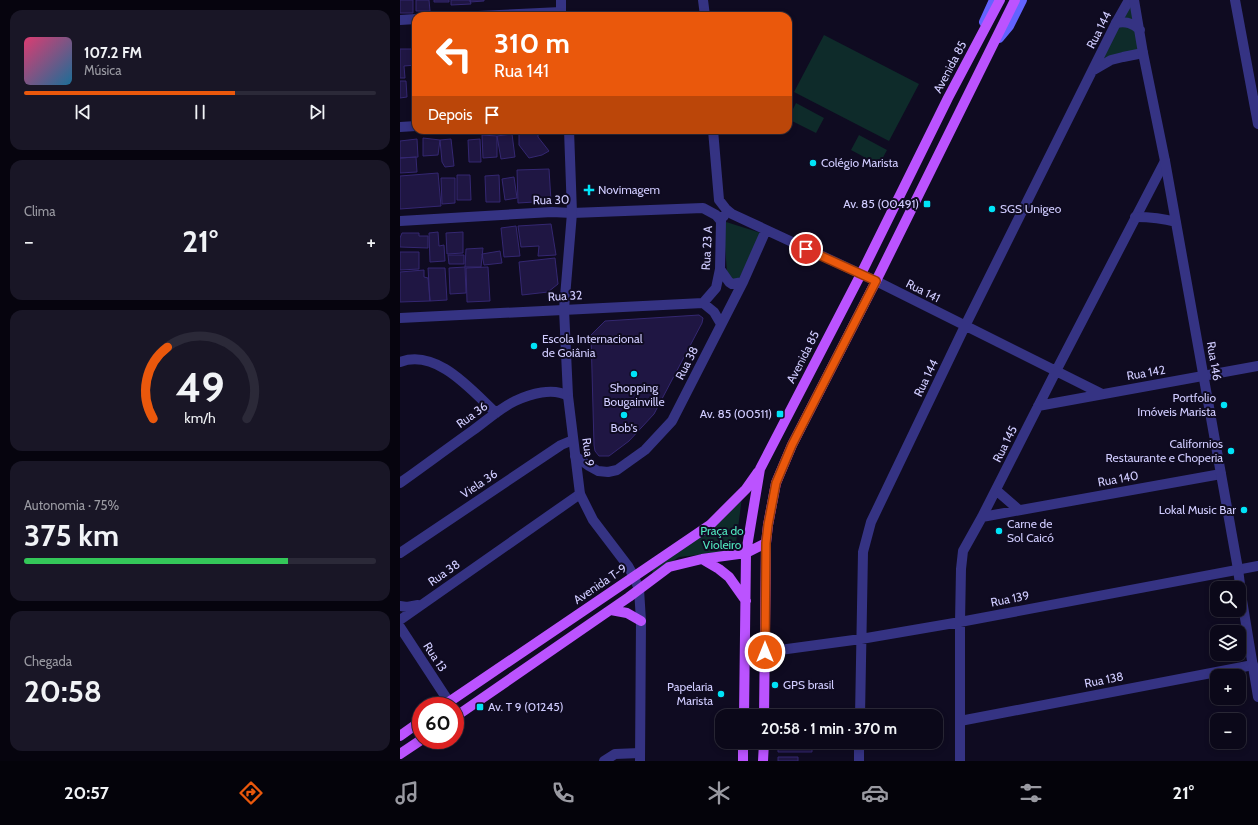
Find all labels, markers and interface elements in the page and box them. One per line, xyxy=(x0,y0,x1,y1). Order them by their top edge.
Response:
street label: Rua 144 xyxy=(1083,9,1114,51)
text: 310 m xyxy=(494,26,570,60)
icon: left xyxy=(428,28,480,80)
street label: Avenida 85 xyxy=(930,38,970,95)
text: 107.2 FM xyxy=(84,44,142,62)
text: Rua 141 xyxy=(494,60,549,82)
text: Música xyxy=(84,62,122,78)
icon: previous xyxy=(72,101,94,123)
icon: pause xyxy=(189,101,211,123)
icon: next xyxy=(306,101,328,123)
icon: arrive xyxy=(481,104,503,126)
text: Depois xyxy=(428,106,473,124)
place label: Colégio Marista xyxy=(821,155,899,170)
marker: Colégio Marista xyxy=(808,158,818,168)
place label: Novimagem xyxy=(598,182,660,197)
marker: Novimagem xyxy=(583,184,595,196)
street label: Rua 30 xyxy=(533,192,569,207)
place label: Av. 85 (00491) xyxy=(843,196,919,211)
marker: Av. 85 (00491) xyxy=(922,199,932,209)
place label: SGS Unigeo xyxy=(1000,201,1062,216)
text: Clima xyxy=(24,203,55,219)
marker: SGS Unigeo xyxy=(987,204,997,214)
text: 21° xyxy=(182,223,218,260)
street label: Rua 23 A xyxy=(698,225,715,271)
text: − xyxy=(24,228,34,255)
text: + xyxy=(366,228,376,255)
pin xyxy=(789,232,823,266)
icon: arrive xyxy=(795,238,817,260)
street label: Rua 141 xyxy=(904,276,943,306)
street label: Rua 32 xyxy=(547,287,583,304)
street label: Avenida 85 xyxy=(783,328,822,386)
place label: Escola Internacional de Goiânia xyxy=(542,331,643,360)
street label: Rua 146 xyxy=(1204,340,1225,382)
marker: Escola Internacional de Goiânia xyxy=(529,341,539,351)
street label: Rua 38 xyxy=(672,344,701,382)
street label: Rua 144 xyxy=(910,357,941,399)
text: 49 xyxy=(175,361,225,411)
street label: Rua 142 xyxy=(1125,362,1166,383)
marker: Shopping Bougainville xyxy=(629,369,639,379)
place label: Shopping Bougainville xyxy=(603,380,665,409)
place label: Portfolio Imóveis Marista xyxy=(1137,390,1216,419)
street label: Rua 36 xyxy=(453,398,490,431)
marker: Portfolio Imóveis Marista xyxy=(1219,400,1229,410)
place label: Av. 85 (00511) xyxy=(700,406,772,421)
text: km/h xyxy=(184,408,216,426)
marker: Av. 85 (00511) xyxy=(775,409,785,419)
marker: Bob's xyxy=(619,410,629,420)
place label: Bob's xyxy=(610,420,638,435)
street label: Rua 145 xyxy=(989,423,1020,465)
place label: Californios Restaurante e Choperia xyxy=(1106,436,1223,465)
street label: Rua 9 xyxy=(579,437,598,467)
marker: Californios Restaurante e Choperia xyxy=(1226,446,1236,456)
street label: Viela 36 xyxy=(457,466,500,501)
street label: Rua 140 xyxy=(1096,468,1139,489)
text: Autonomia · 75% xyxy=(24,497,119,513)
place label: Lokal Music Bar xyxy=(1159,502,1236,517)
marker: Lokal Music Bar xyxy=(1239,505,1249,515)
place label: Carne de Sol Caicó xyxy=(1007,516,1054,545)
text: 375 km xyxy=(24,517,119,554)
park label: Praça do Violeiro xyxy=(700,523,744,552)
marker: Carne de Sol Caicó xyxy=(994,526,1004,536)
street label: Rua 38 xyxy=(425,556,463,589)
street label: Avenida T-9 xyxy=(570,560,629,607)
map controls xyxy=(1210,581,1246,749)
button: search xyxy=(1210,581,1246,617)
street label: Rua 139 xyxy=(989,587,1031,610)
button: layers xyxy=(1210,625,1246,661)
position arrow xyxy=(744,631,786,673)
street label: Rua 13 xyxy=(420,639,450,674)
text: Chegada xyxy=(24,653,72,669)
street label: Rua 138 xyxy=(1083,668,1125,691)
button: + xyxy=(1210,669,1246,705)
text: 20:58 xyxy=(24,673,102,710)
place label: GPS brasil xyxy=(783,677,834,692)
place label: Papelaria Marista xyxy=(667,679,713,708)
marker: GPS brasil xyxy=(770,680,780,690)
marker: Papelaria Marista xyxy=(716,689,726,699)
speed limit sign: 60 xyxy=(412,697,464,749)
place label: Av. T 9 (01245) xyxy=(488,699,564,714)
marker: Av. T 9 (01245) xyxy=(475,702,485,712)
button: − xyxy=(1210,713,1246,749)
text: 20:58 · 1 min · 370 m xyxy=(761,720,897,738)
icon: directions xyxy=(237,779,265,807)
icon: music xyxy=(393,779,421,807)
icon: phone xyxy=(549,779,577,807)
icon: climate xyxy=(705,779,733,807)
icon: car xyxy=(861,779,889,807)
icon: filters xyxy=(1017,779,1045,807)
text: 20:57 xyxy=(64,782,109,804)
text: 21° xyxy=(1173,782,1194,804)

